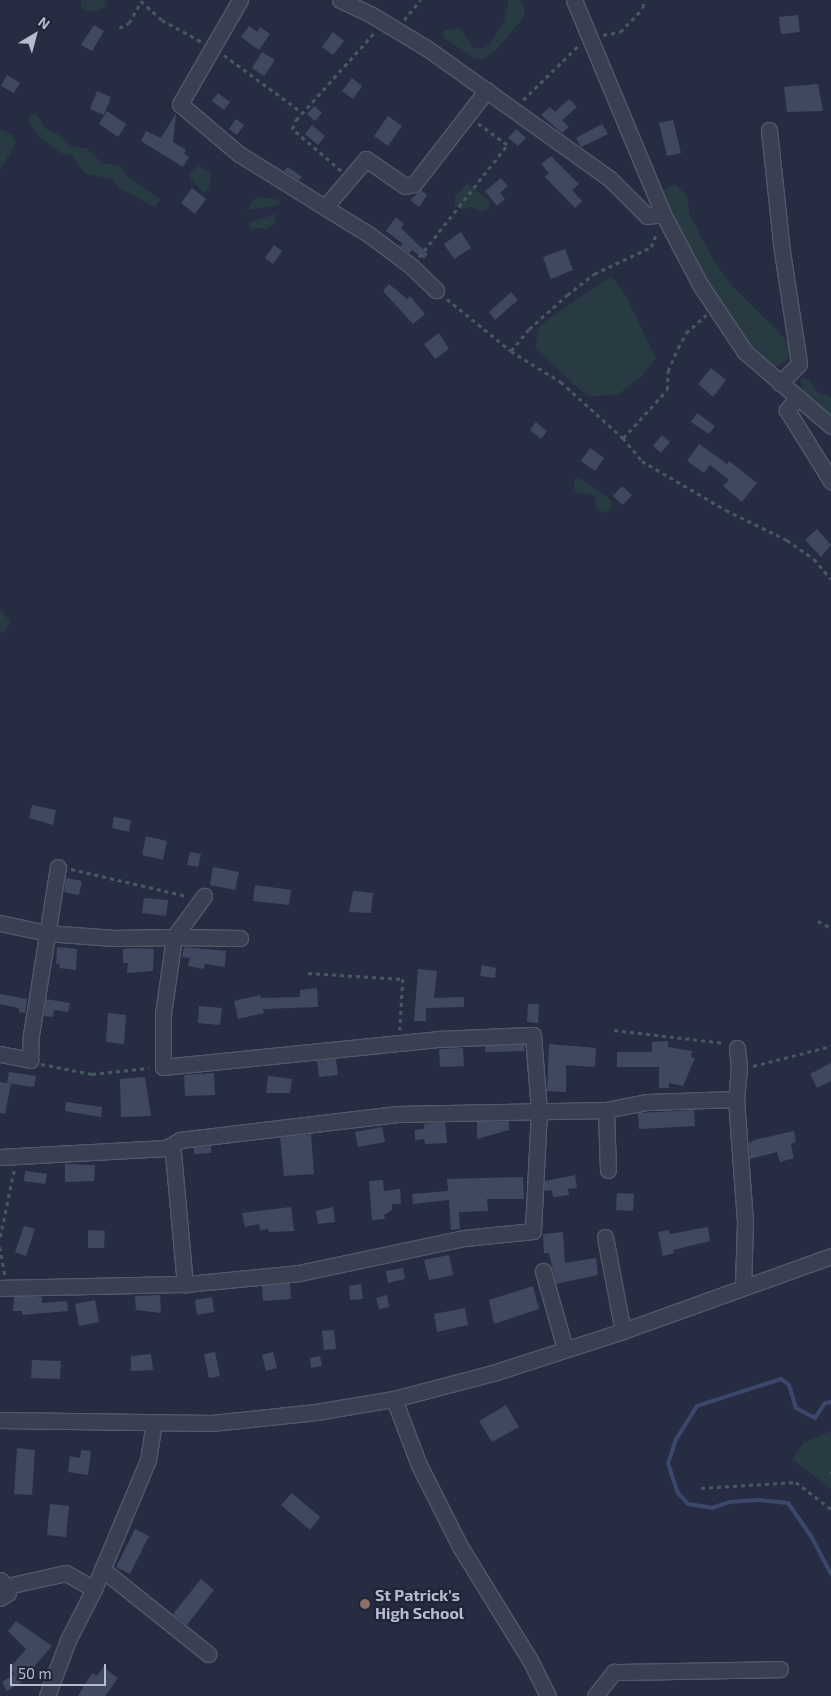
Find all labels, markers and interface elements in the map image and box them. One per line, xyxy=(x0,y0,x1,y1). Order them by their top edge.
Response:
north arrow xyxy=(10,10,60,60)
text: N xyxy=(35,13,53,32)
place label: St Patrick's High School xyxy=(375,1585,464,1623)
marker: St Patrick's High School xyxy=(359,1598,371,1610)
scale bar xyxy=(12,1654,109,1686)
text: 50 m xyxy=(18,1664,52,1682)

